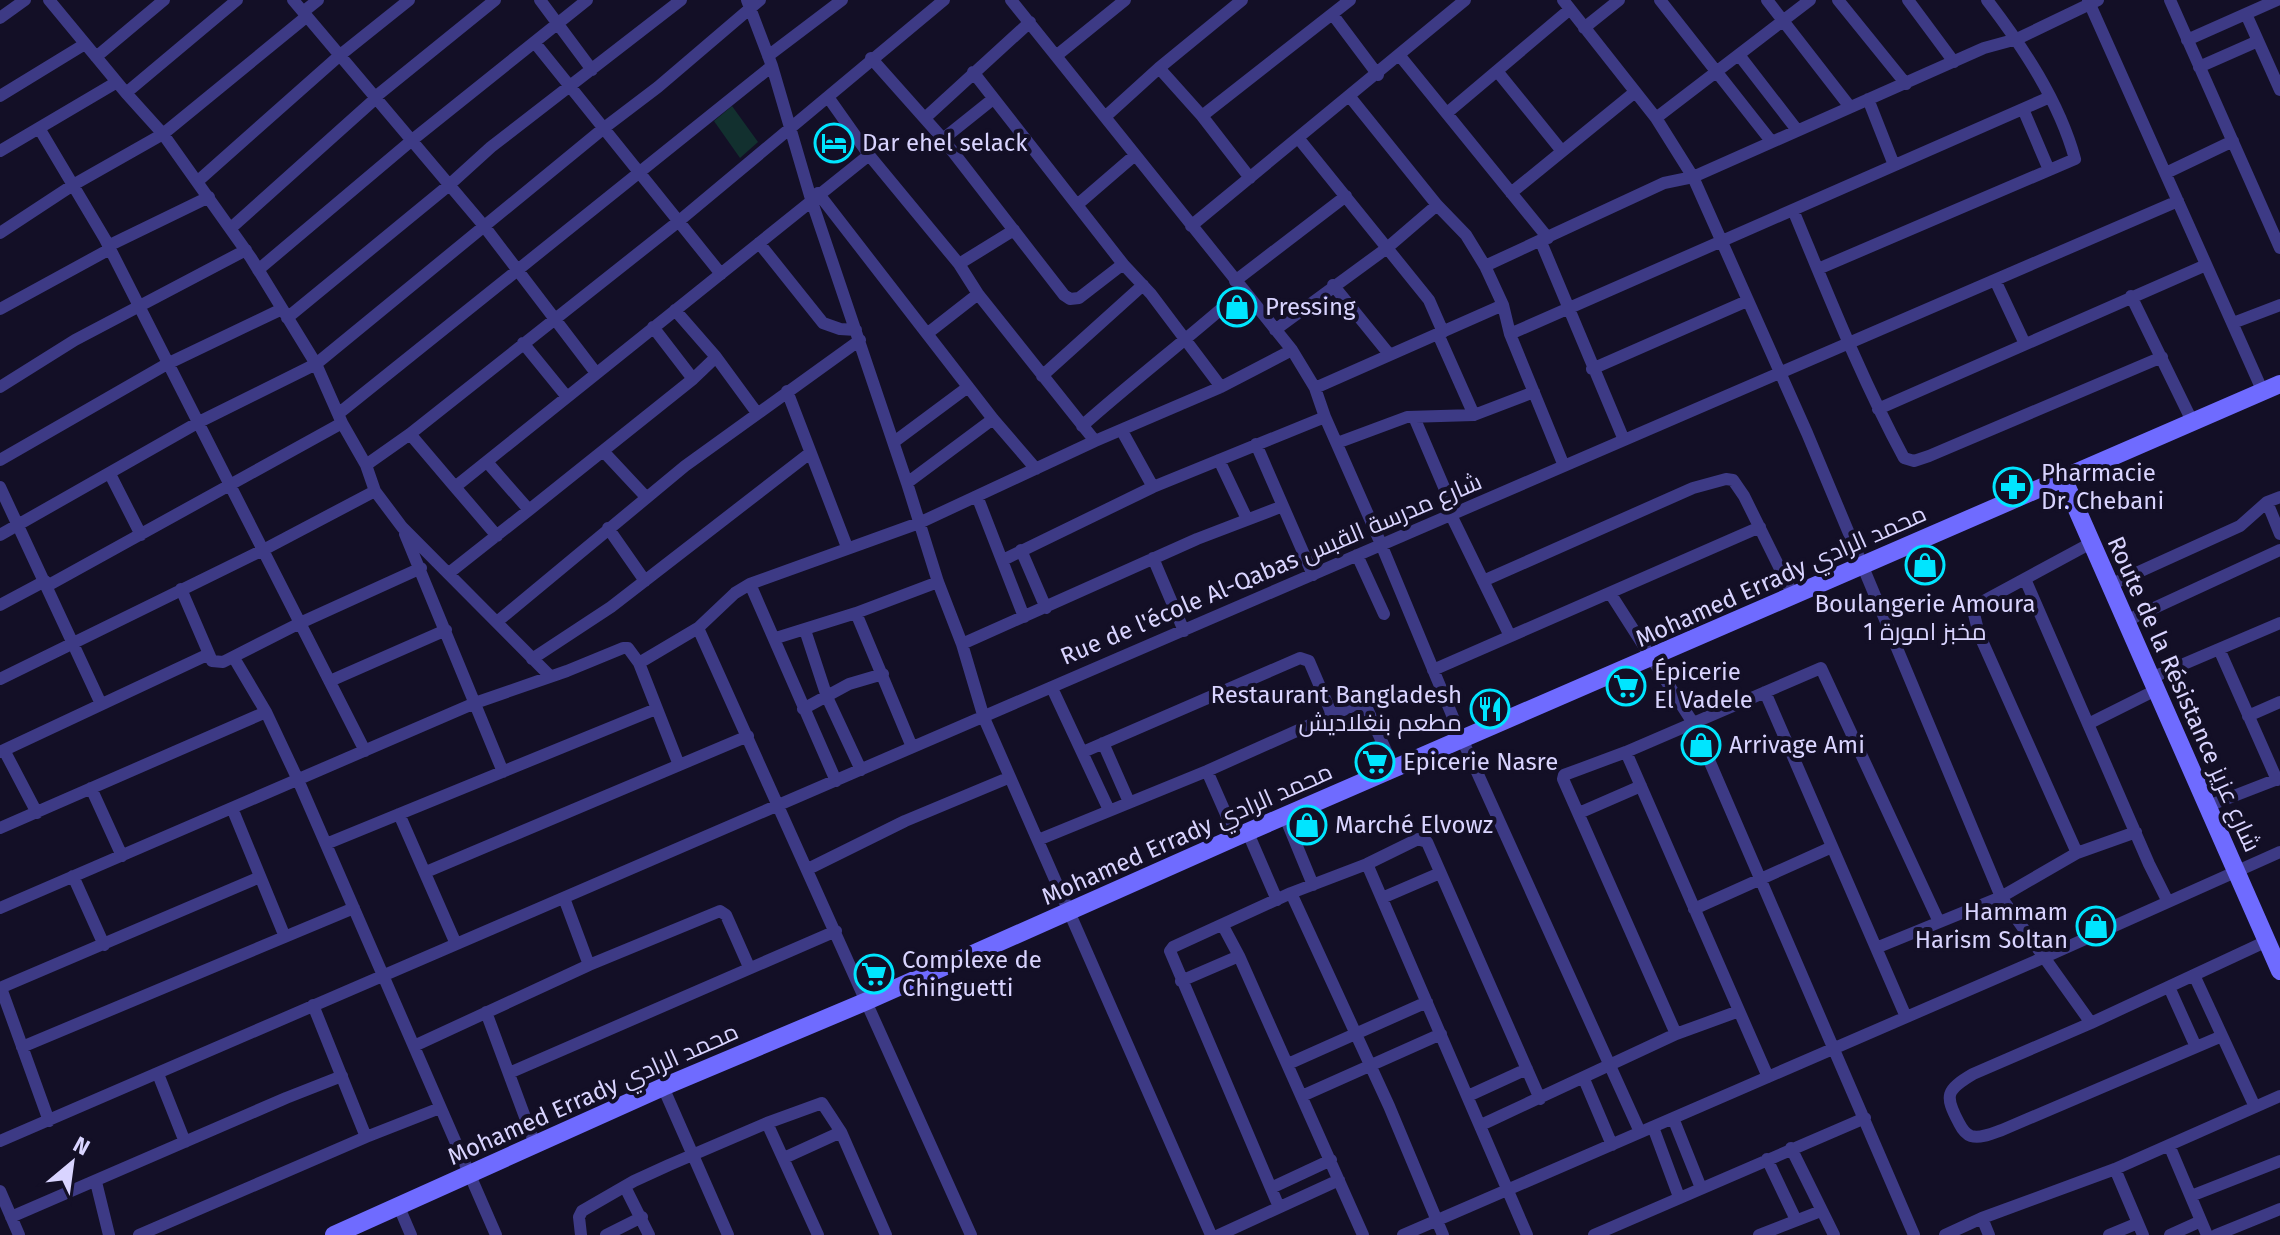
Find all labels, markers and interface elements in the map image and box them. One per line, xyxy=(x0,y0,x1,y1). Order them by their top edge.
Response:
hotel icon: Dar ehel selack xyxy=(813,122,855,164)
place label: Dar ehel selack xyxy=(862,129,1028,157)
shop icon: Pressing xyxy=(1216,286,1258,328)
place label: Pressing xyxy=(1265,293,1356,321)
place label: Pharmacie Dr. Chebani xyxy=(2041,459,2164,515)
pharmacy icon: Pharmacie Dr. Chebani xyxy=(1992,466,2034,508)
street label: Rue de l'école Al-Qabas شارع مدرسة القبس xyxy=(1056,467,1487,673)
street label: Mohamed Errady محمد الرادي xyxy=(1631,499,1932,657)
street label: Route de la Résistance شارع عزيز xyxy=(2100,532,2266,857)
shop icon: Boulangerie Amoura 1 مخبز امورة xyxy=(1904,544,1946,586)
place label: Boulangerie Amoura 1 مخبز امورة xyxy=(1814,590,2036,646)
place label: Épicerie El Vadele xyxy=(1654,657,1753,714)
supermarket icon: Épicerie El Vadele xyxy=(1605,665,1647,707)
place label: Restaurant Bangladesh مطعم بنغلاديش xyxy=(1211,681,1462,739)
restaurant icon: Restaurant Bangladesh مطعم بنغلاديش xyxy=(1469,688,1511,730)
shop icon: Arrivage Ami xyxy=(1680,724,1722,766)
place label: Arrivage Ami xyxy=(1729,731,1865,759)
supermarket icon: Epicerie Nasre xyxy=(1354,741,1396,783)
place label: Epicerie Nasre xyxy=(1403,748,1558,776)
street label: Mohamed Errady محمد الرادي xyxy=(1037,757,1338,915)
shop icon: Marché Elvowz xyxy=(1286,804,1328,846)
place label: Marché Elvowz xyxy=(1335,811,1493,839)
place label: Hammam Harism Soltan xyxy=(1915,898,2068,954)
shop icon: Hammam Harism Soltan xyxy=(2075,905,2117,947)
place label: Complexe de Chinguetti xyxy=(902,946,1042,1002)
supermarket icon: Complexe de Chinguetti xyxy=(853,953,895,995)
street label: Mohamed Errady محمد الرادي xyxy=(443,1017,744,1175)
north arrow xyxy=(32,1123,112,1203)
text: N xyxy=(69,1131,94,1161)

